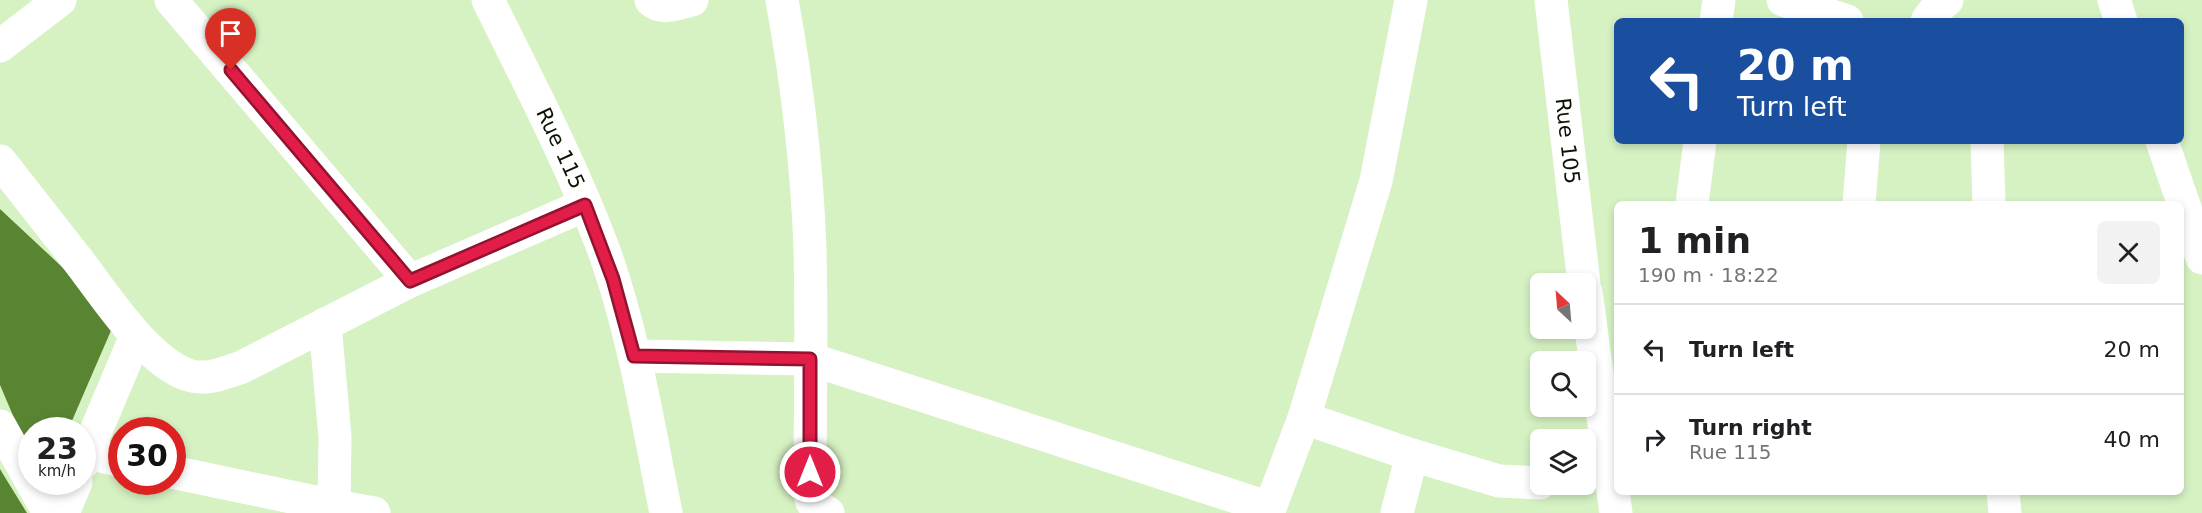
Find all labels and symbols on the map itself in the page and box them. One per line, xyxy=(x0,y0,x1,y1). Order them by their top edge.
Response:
pin xyxy=(205,8,256,70)
street label: Rue 105 xyxy=(1550,97,1584,185)
street label: Rue 115 xyxy=(531,104,589,193)
north arrow xyxy=(1530,273,1596,339)
speed limit sign: 30 xyxy=(108,417,186,495)
position arrow xyxy=(778,440,842,504)

